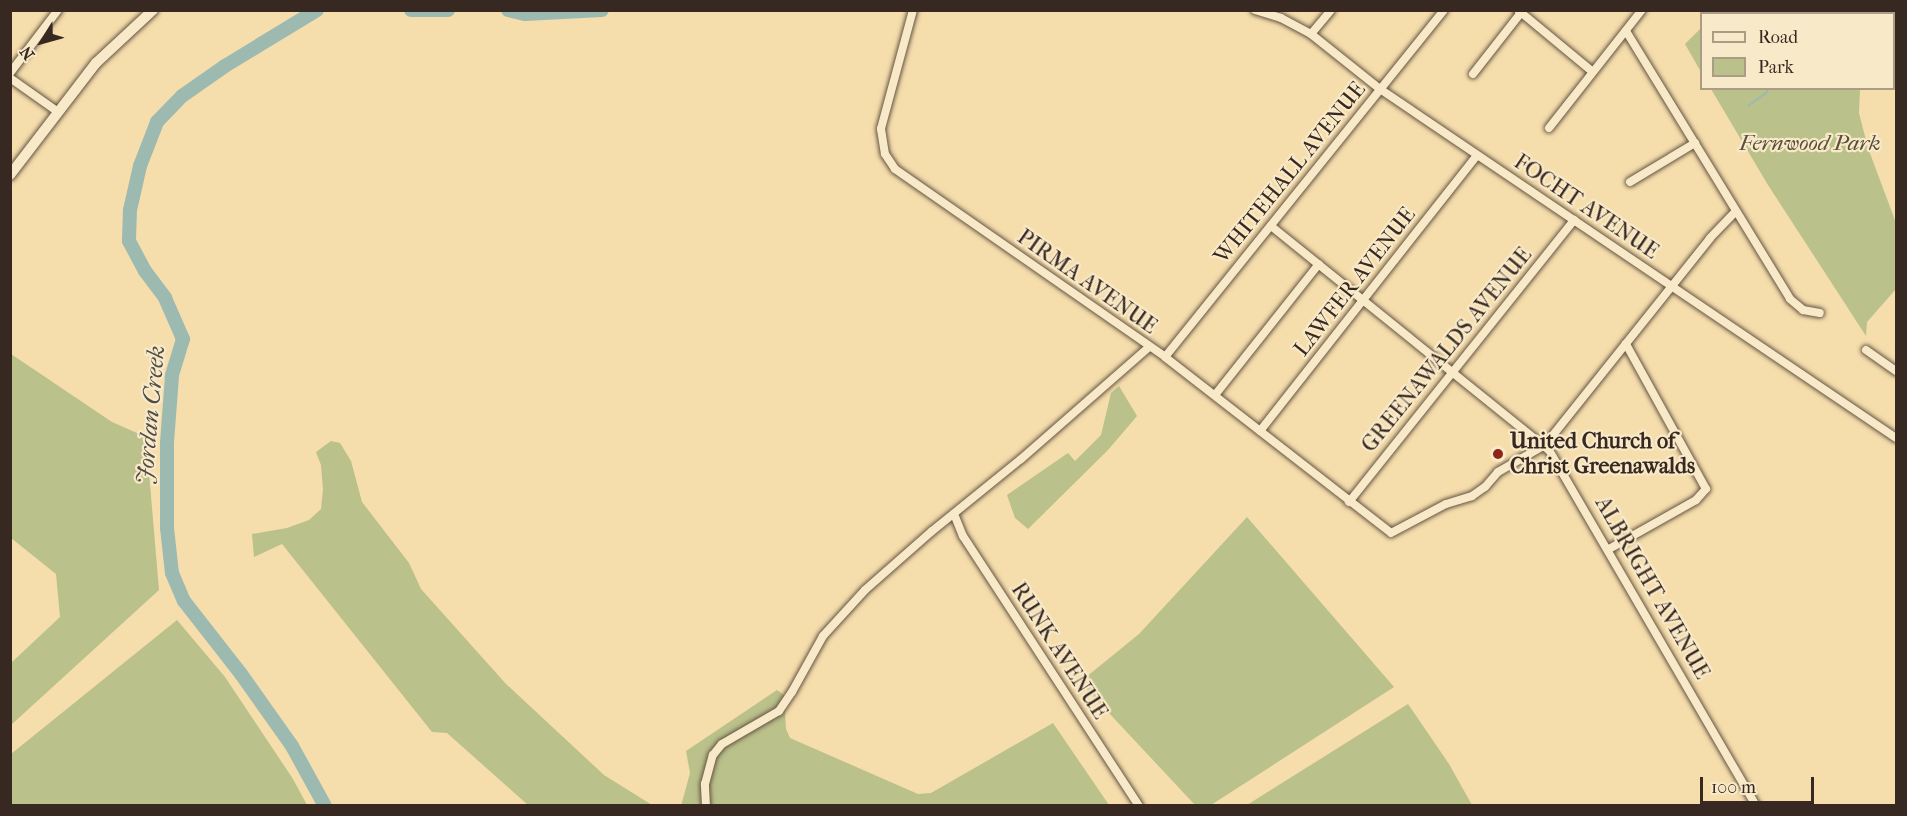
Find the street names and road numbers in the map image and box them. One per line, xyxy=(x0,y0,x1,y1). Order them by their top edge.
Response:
street label: WHITEHALL AVENUE xyxy=(1208,77,1372,269)
street label: FOCHT AVENUE xyxy=(1509,149,1663,265)
street label: LAWFER AVENUE xyxy=(1289,202,1421,362)
street label: PIRMA AVENUE xyxy=(1012,224,1162,340)
street label: GREENAWALDS AVENUE xyxy=(1356,242,1538,458)
street label: ALBRIGHT AVENUE xyxy=(1589,492,1715,684)
street label: RUNK AVENUE xyxy=(1005,578,1113,724)

